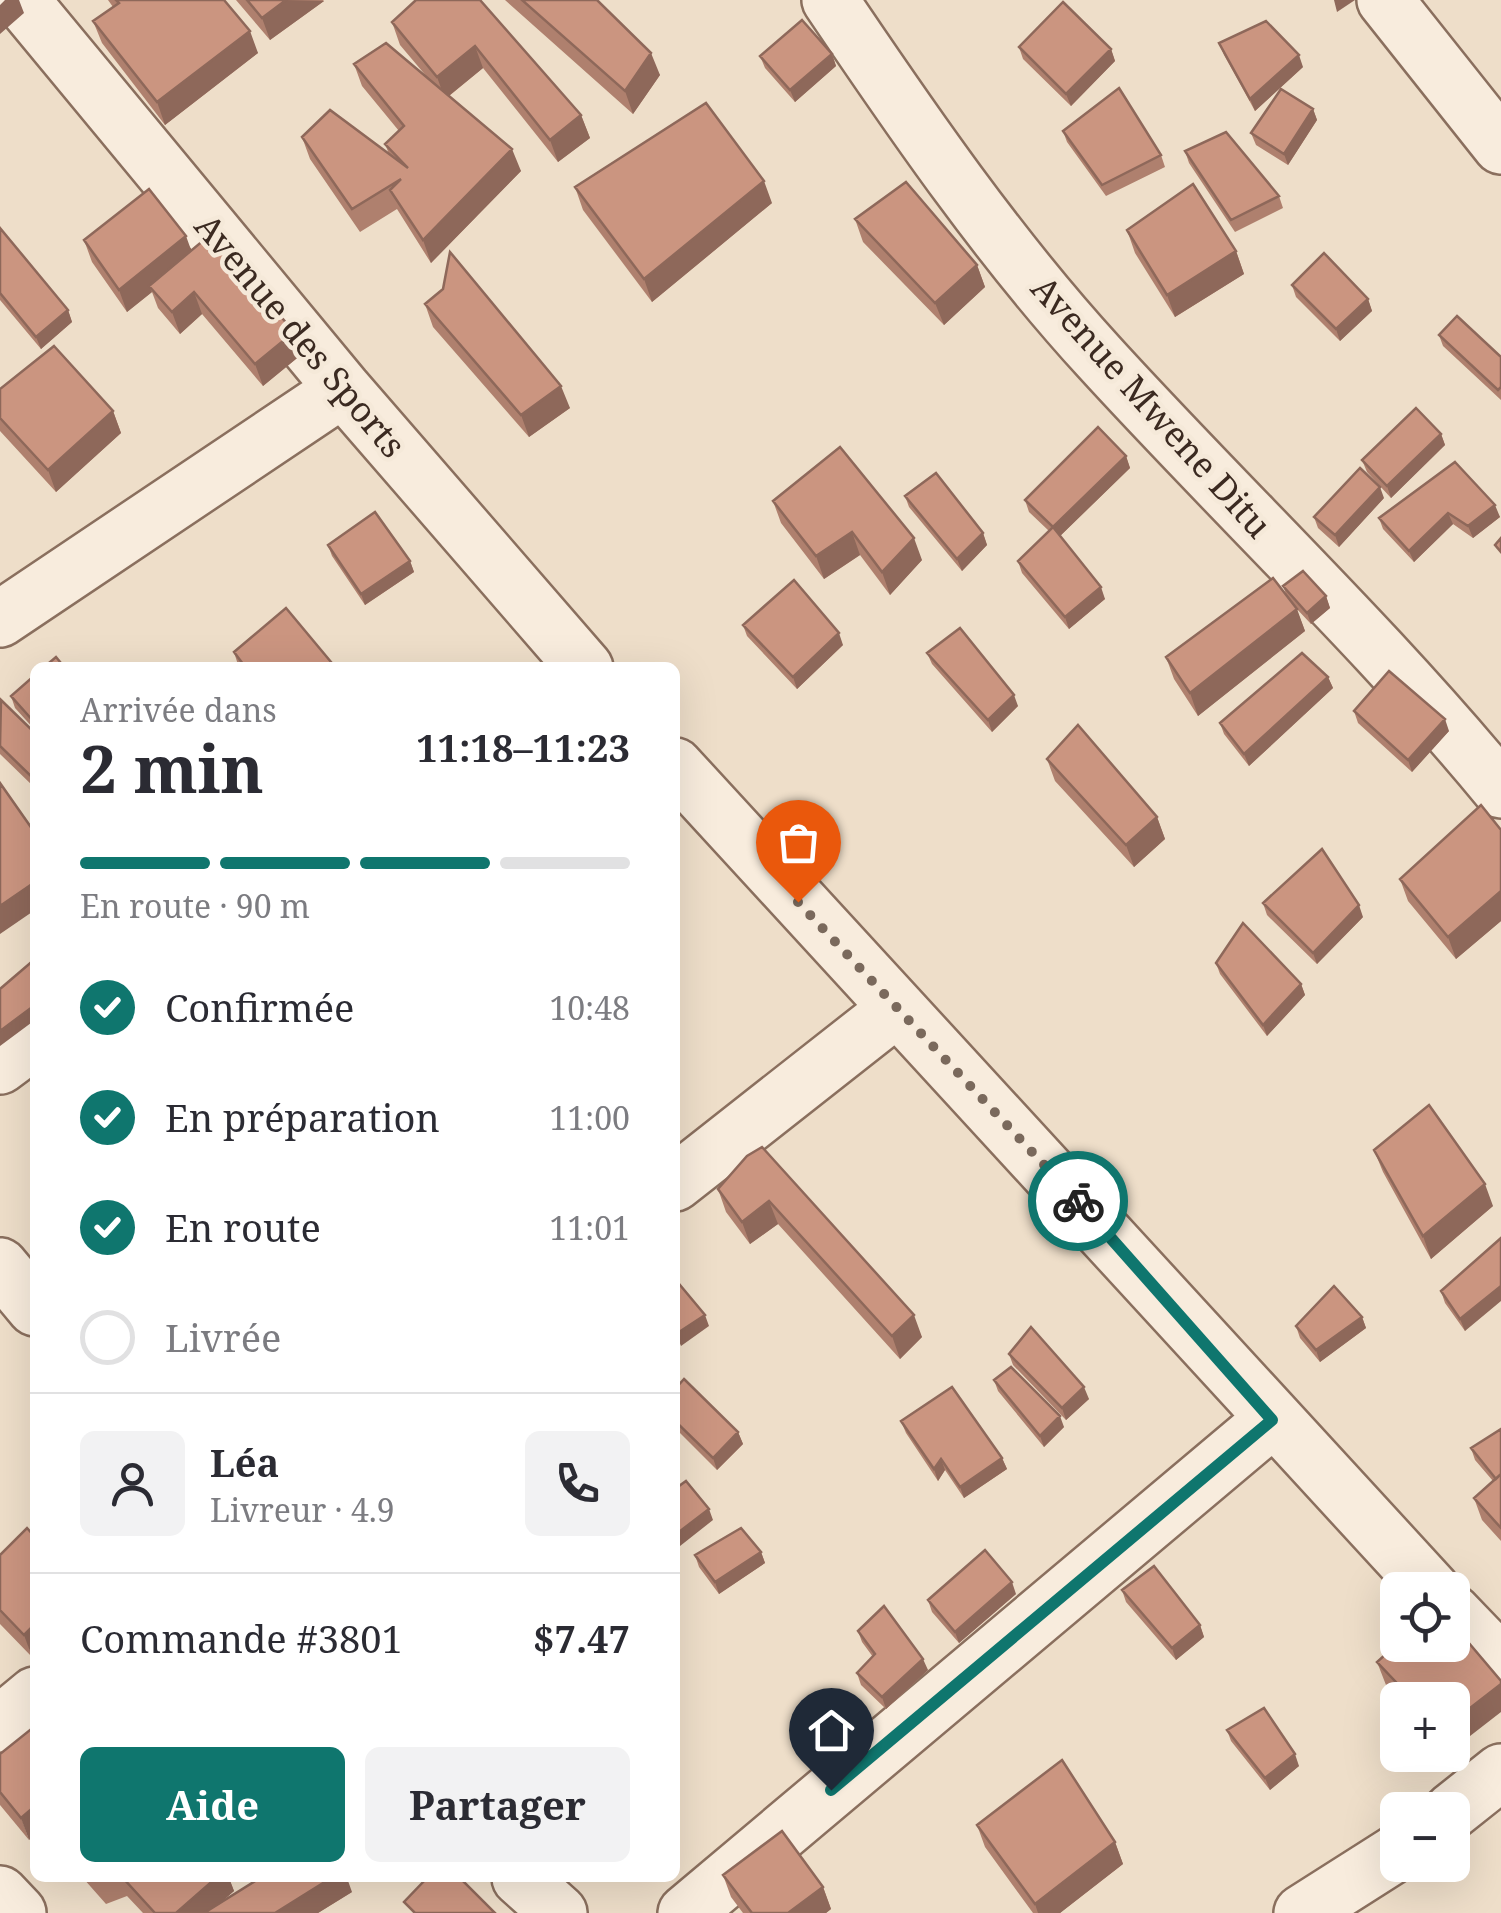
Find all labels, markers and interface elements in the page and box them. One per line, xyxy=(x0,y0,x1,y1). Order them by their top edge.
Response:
street label: Avenue des Sports xyxy=(185,203,417,467)
street label: Avenue Mwene Ditu xyxy=(1022,265,1282,547)
text: Arrivée dans xyxy=(80,688,277,731)
text: 11:18–11:23 xyxy=(416,721,630,773)
text: 2 min xyxy=(80,724,264,812)
pin xyxy=(756,800,841,903)
icon: bag xyxy=(771,815,826,870)
text: En route · 90 m xyxy=(80,884,310,927)
icon: check xyxy=(80,980,135,1035)
text: Confirmée xyxy=(165,981,354,1033)
text: 10:48 xyxy=(549,986,630,1029)
icon: check xyxy=(80,1090,135,1145)
text: En préparation xyxy=(165,1091,440,1143)
text: 11:00 xyxy=(549,1096,630,1139)
courier xyxy=(1028,1151,1128,1251)
icon: bike xyxy=(1051,1174,1106,1229)
icon: check xyxy=(80,1200,135,1255)
text: En route xyxy=(165,1201,321,1253)
text: 11:01 xyxy=(549,1206,630,1249)
text: Livrée xyxy=(165,1311,281,1363)
button: person xyxy=(80,1431,185,1536)
button: phone xyxy=(525,1431,630,1536)
text: Léa xyxy=(210,1436,279,1488)
text: Livreur · 4.9 xyxy=(210,1488,395,1531)
map controls xyxy=(1380,1572,1470,1882)
button: locate xyxy=(1380,1572,1470,1662)
text: Commande #3801 xyxy=(80,1612,403,1664)
text: $7.47 xyxy=(533,1612,630,1664)
button: + xyxy=(1380,1682,1470,1772)
pin xyxy=(789,1688,874,1791)
icon: home xyxy=(804,1703,859,1758)
button: Aide xyxy=(80,1747,345,1862)
button: Partager xyxy=(365,1747,630,1862)
button: − xyxy=(1380,1792,1470,1882)

